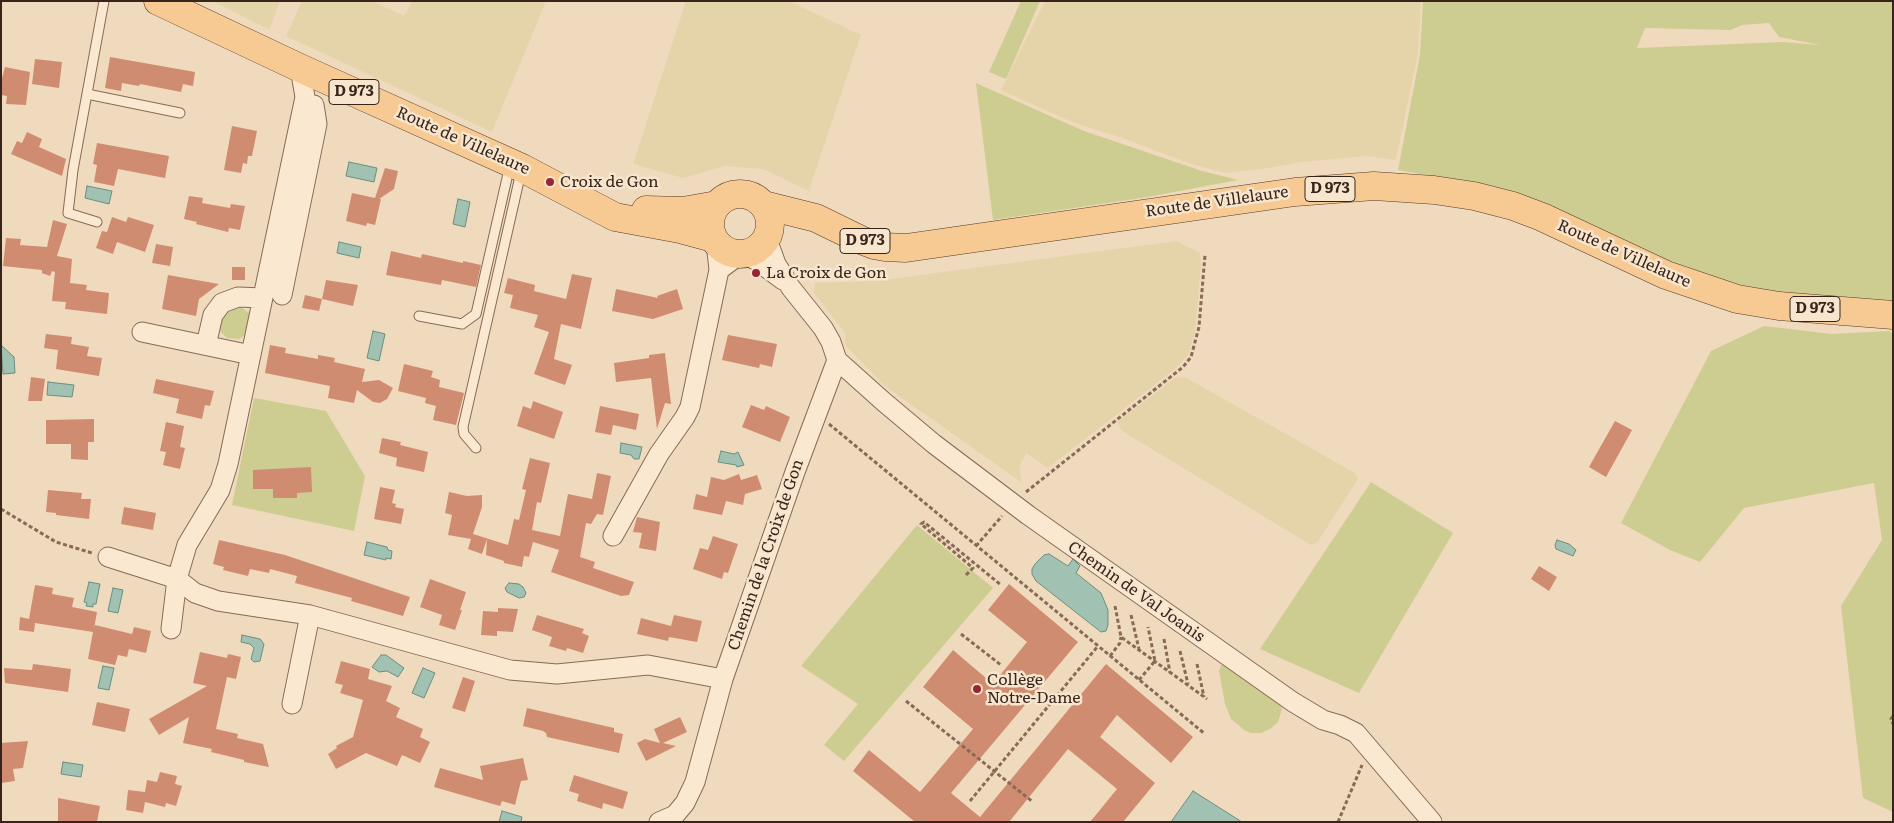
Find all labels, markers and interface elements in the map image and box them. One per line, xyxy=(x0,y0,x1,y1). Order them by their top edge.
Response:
road number: D 973 xyxy=(329,80,379,104)
street label: Route de Villelaure xyxy=(393,103,533,179)
place label: Croix de Gon xyxy=(560,172,659,192)
marker: Croix de Gon xyxy=(544,176,556,188)
road number: D 973 xyxy=(1305,176,1355,202)
street label: Route de Villelaure xyxy=(1144,182,1290,222)
street label: Route de Villelaure xyxy=(1554,216,1694,292)
road number: D 973 xyxy=(840,228,890,254)
place label: La Croix de Gon xyxy=(766,263,887,283)
marker: La Croix de Gon xyxy=(750,267,762,279)
road number: D 973 xyxy=(1790,296,1840,322)
street label: Chemin de la Croix de Gon xyxy=(724,457,808,653)
street label: Chemin de Val Joanis xyxy=(1064,538,1208,646)
place label: Collège Notre-Dame xyxy=(987,670,1081,708)
marker: Collège Notre-Dame xyxy=(971,683,983,695)

